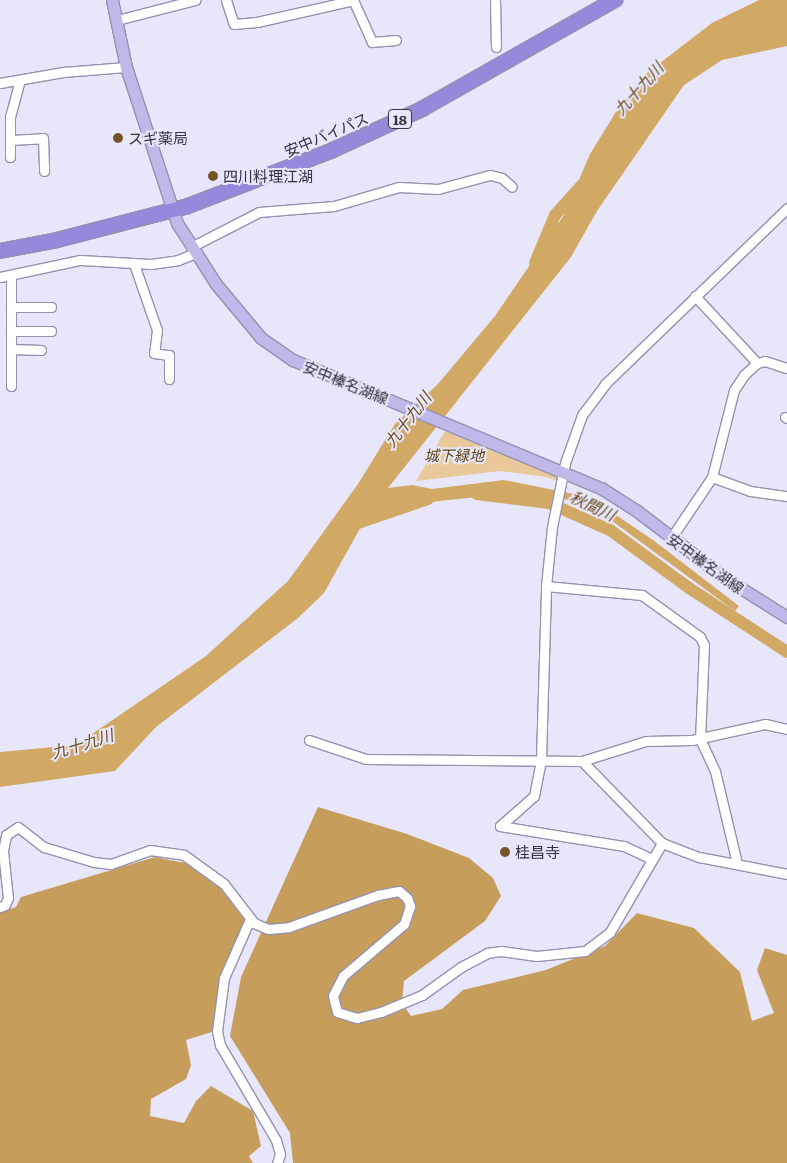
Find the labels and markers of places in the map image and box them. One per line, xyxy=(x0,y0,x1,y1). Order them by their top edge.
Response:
place label: スギ薬局 xyxy=(128,129,188,147)
marker: スギ薬局 xyxy=(112,132,124,144)
place label: 四川料理江湖 xyxy=(223,167,313,185)
marker: 四川料理江湖 xyxy=(207,170,219,182)
place label: 桂昌寺 xyxy=(515,843,560,861)
marker: 桂昌寺 xyxy=(499,846,511,858)

